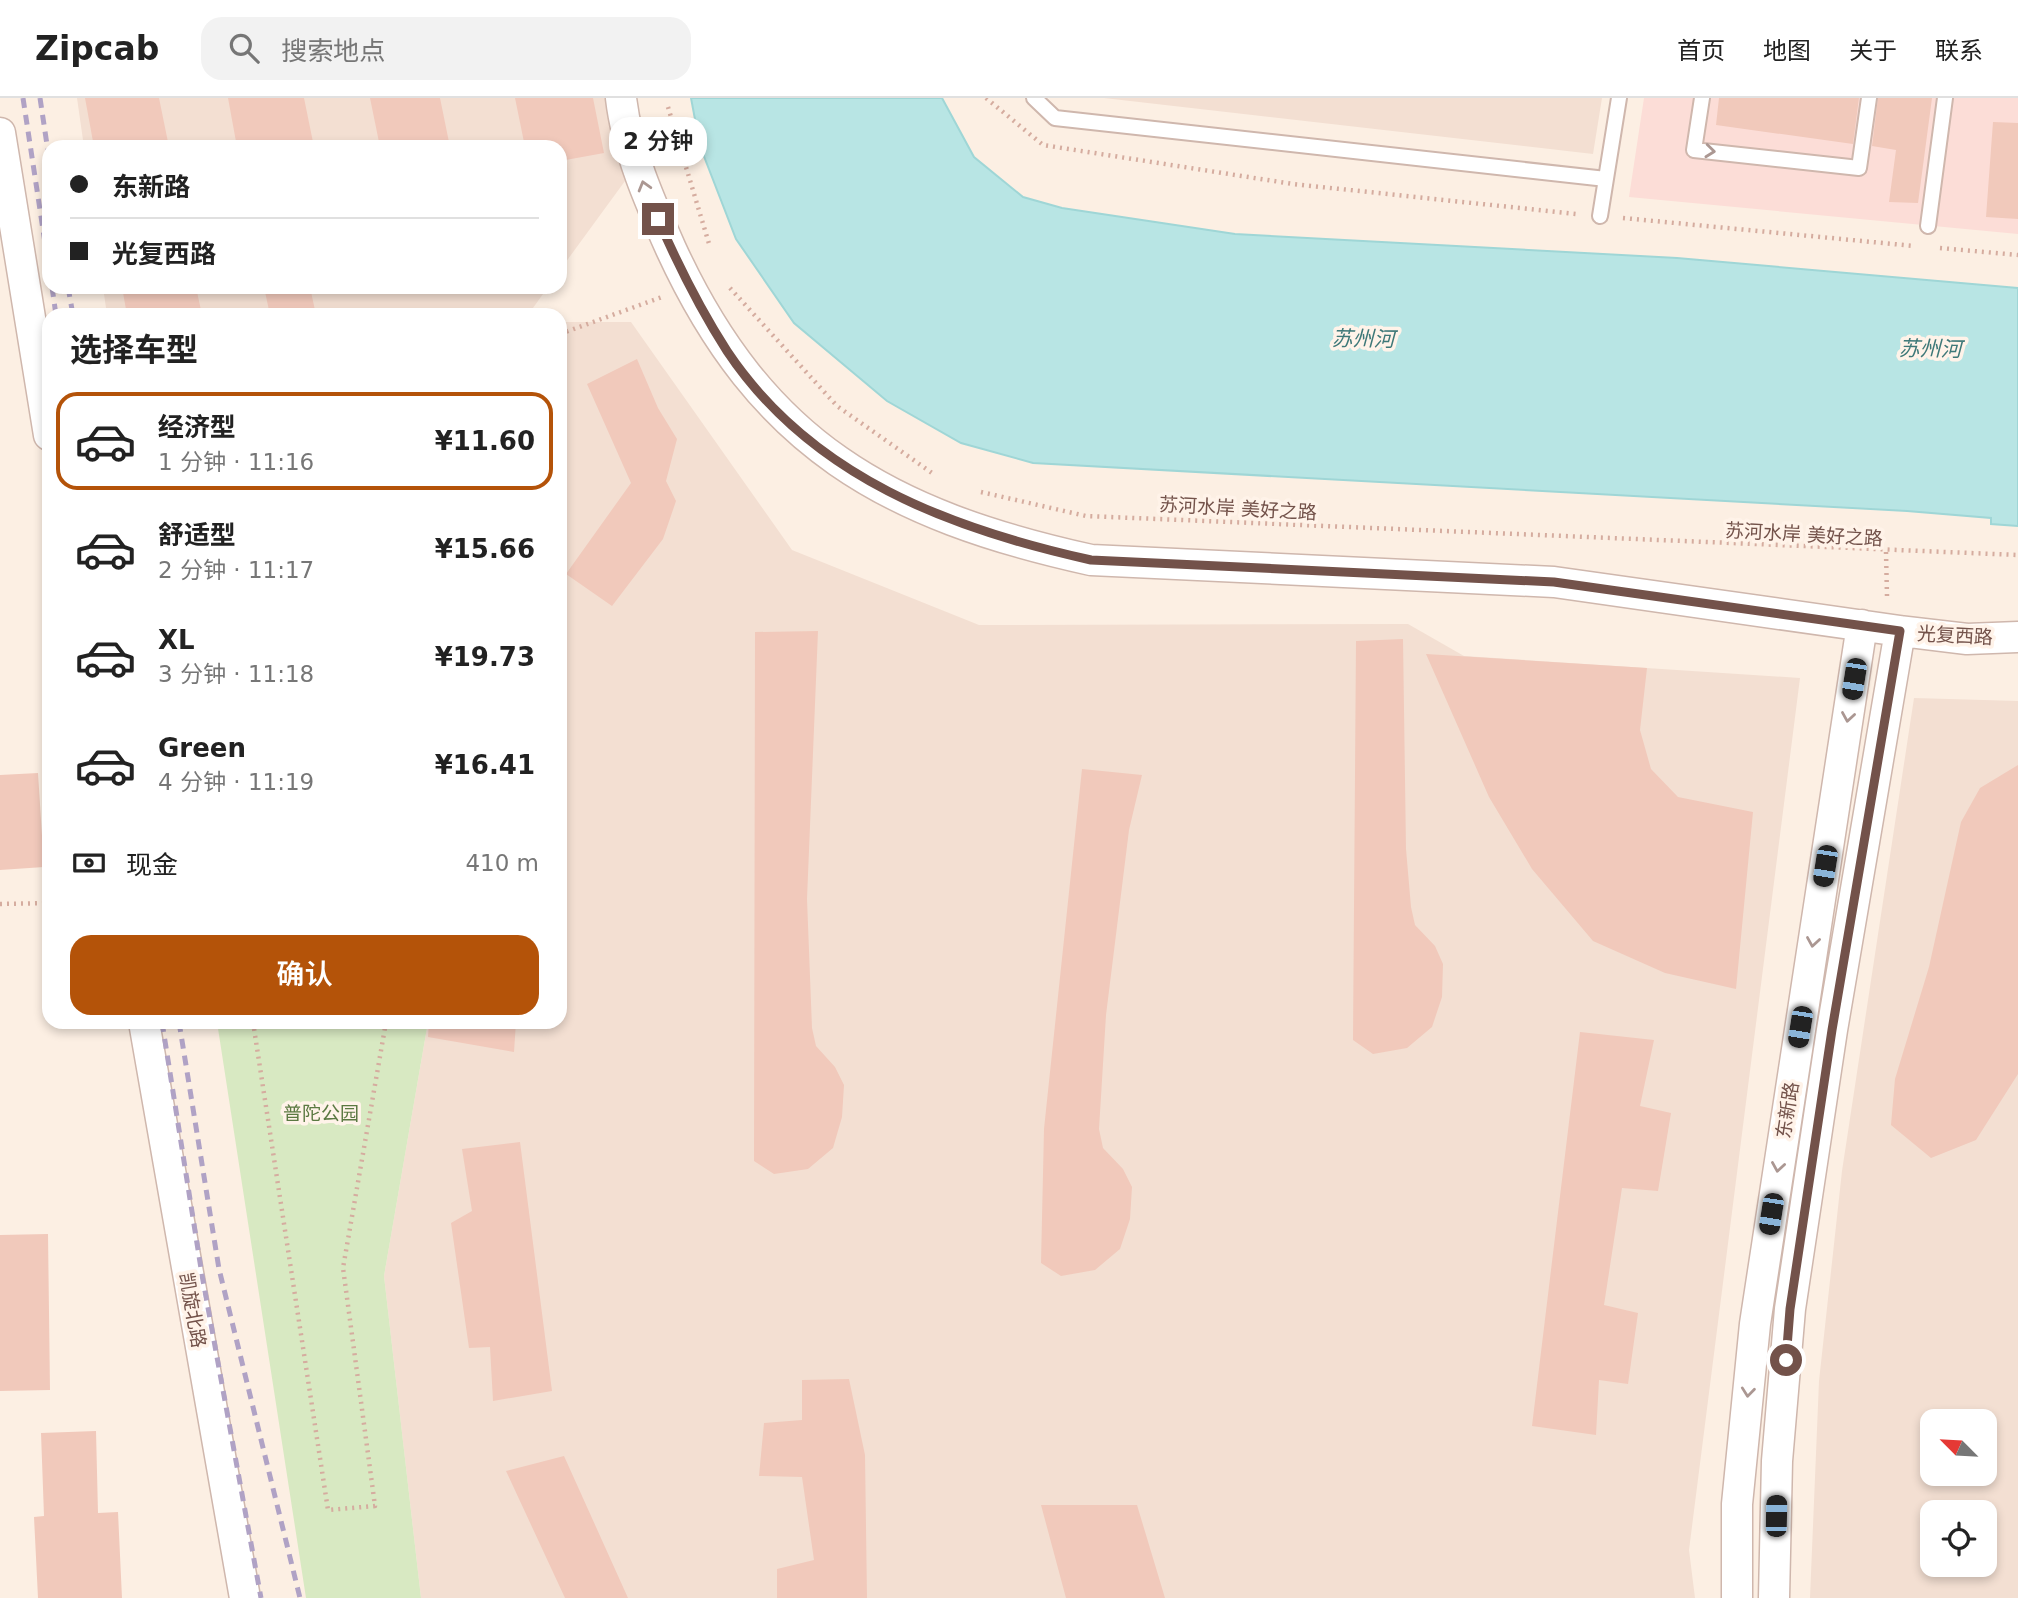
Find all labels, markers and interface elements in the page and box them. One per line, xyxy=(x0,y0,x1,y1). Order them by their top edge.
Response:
search box xyxy=(201,17,691,80)
text: Zipcab xyxy=(35,29,159,68)
icon: search xyxy=(225,29,263,67)
text: 搜索地点 xyxy=(281,36,385,66)
text: 首页 xyxy=(1677,37,1725,65)
text: 地图 xyxy=(1763,37,1811,65)
text: 关于 xyxy=(1849,37,1897,65)
text: 联系 xyxy=(1935,37,1983,65)
callout: 2 分钟 xyxy=(609,117,707,166)
text: 2 分钟 xyxy=(623,128,693,154)
one-way arrow xyxy=(1705,144,1716,159)
text: 东新路 xyxy=(112,172,190,202)
one-way arrow xyxy=(638,180,653,192)
route end xyxy=(642,203,674,235)
text: 光复西路 xyxy=(112,239,216,269)
water label: 苏州河 xyxy=(1331,326,1399,352)
text: 选择车型 xyxy=(70,331,198,369)
water label: 苏州河 xyxy=(1898,336,1966,362)
icon: car xyxy=(74,410,137,473)
text: 经济型 xyxy=(158,412,236,442)
text: ¥11.60 xyxy=(435,426,535,456)
text: 1 分钟 · 11:16 xyxy=(158,449,314,475)
street label: 苏河水岸 美好之路 xyxy=(1159,493,1317,523)
icon: car xyxy=(74,518,137,581)
street label: 苏河水岸 美好之路 xyxy=(1725,519,1883,549)
text: 舒适型 xyxy=(158,520,236,550)
text: ¥15.66 xyxy=(435,534,535,564)
text: 2 分钟 · 11:17 xyxy=(158,557,314,583)
street label: 光复西路 xyxy=(1916,622,1994,648)
text: XL xyxy=(158,625,195,655)
icon: car xyxy=(74,626,137,689)
text: ¥19.73 xyxy=(435,642,535,672)
car xyxy=(1841,657,1868,701)
text: 3 分钟 · 11:18 xyxy=(158,661,314,687)
one-way arrow xyxy=(1841,711,1856,723)
text: Green xyxy=(158,733,246,763)
icon: car xyxy=(74,734,137,797)
text: ¥16.41 xyxy=(435,750,535,780)
text: 4 分钟 · 11:19 xyxy=(158,769,314,795)
icon: cash xyxy=(70,844,108,882)
car xyxy=(1812,844,1839,888)
text: 现金 xyxy=(126,850,178,880)
text: 410 m xyxy=(465,850,539,876)
button: 确认 xyxy=(70,935,539,1015)
one-way arrow xyxy=(1806,936,1821,948)
car xyxy=(1787,1005,1814,1049)
street label: 东新路 xyxy=(1772,1080,1802,1140)
park label: 普陀公园 xyxy=(283,1102,359,1124)
one-way arrow xyxy=(1771,1161,1786,1173)
car xyxy=(1758,1192,1785,1236)
street label: 凯旋北路 xyxy=(176,1271,210,1349)
route start xyxy=(1770,1344,1802,1376)
one-way arrow xyxy=(1741,1387,1756,1398)
north arrow xyxy=(1920,1409,1997,1486)
map controls xyxy=(1920,1409,1997,1577)
car xyxy=(1766,1495,1787,1537)
button: locate xyxy=(1920,1500,1997,1577)

